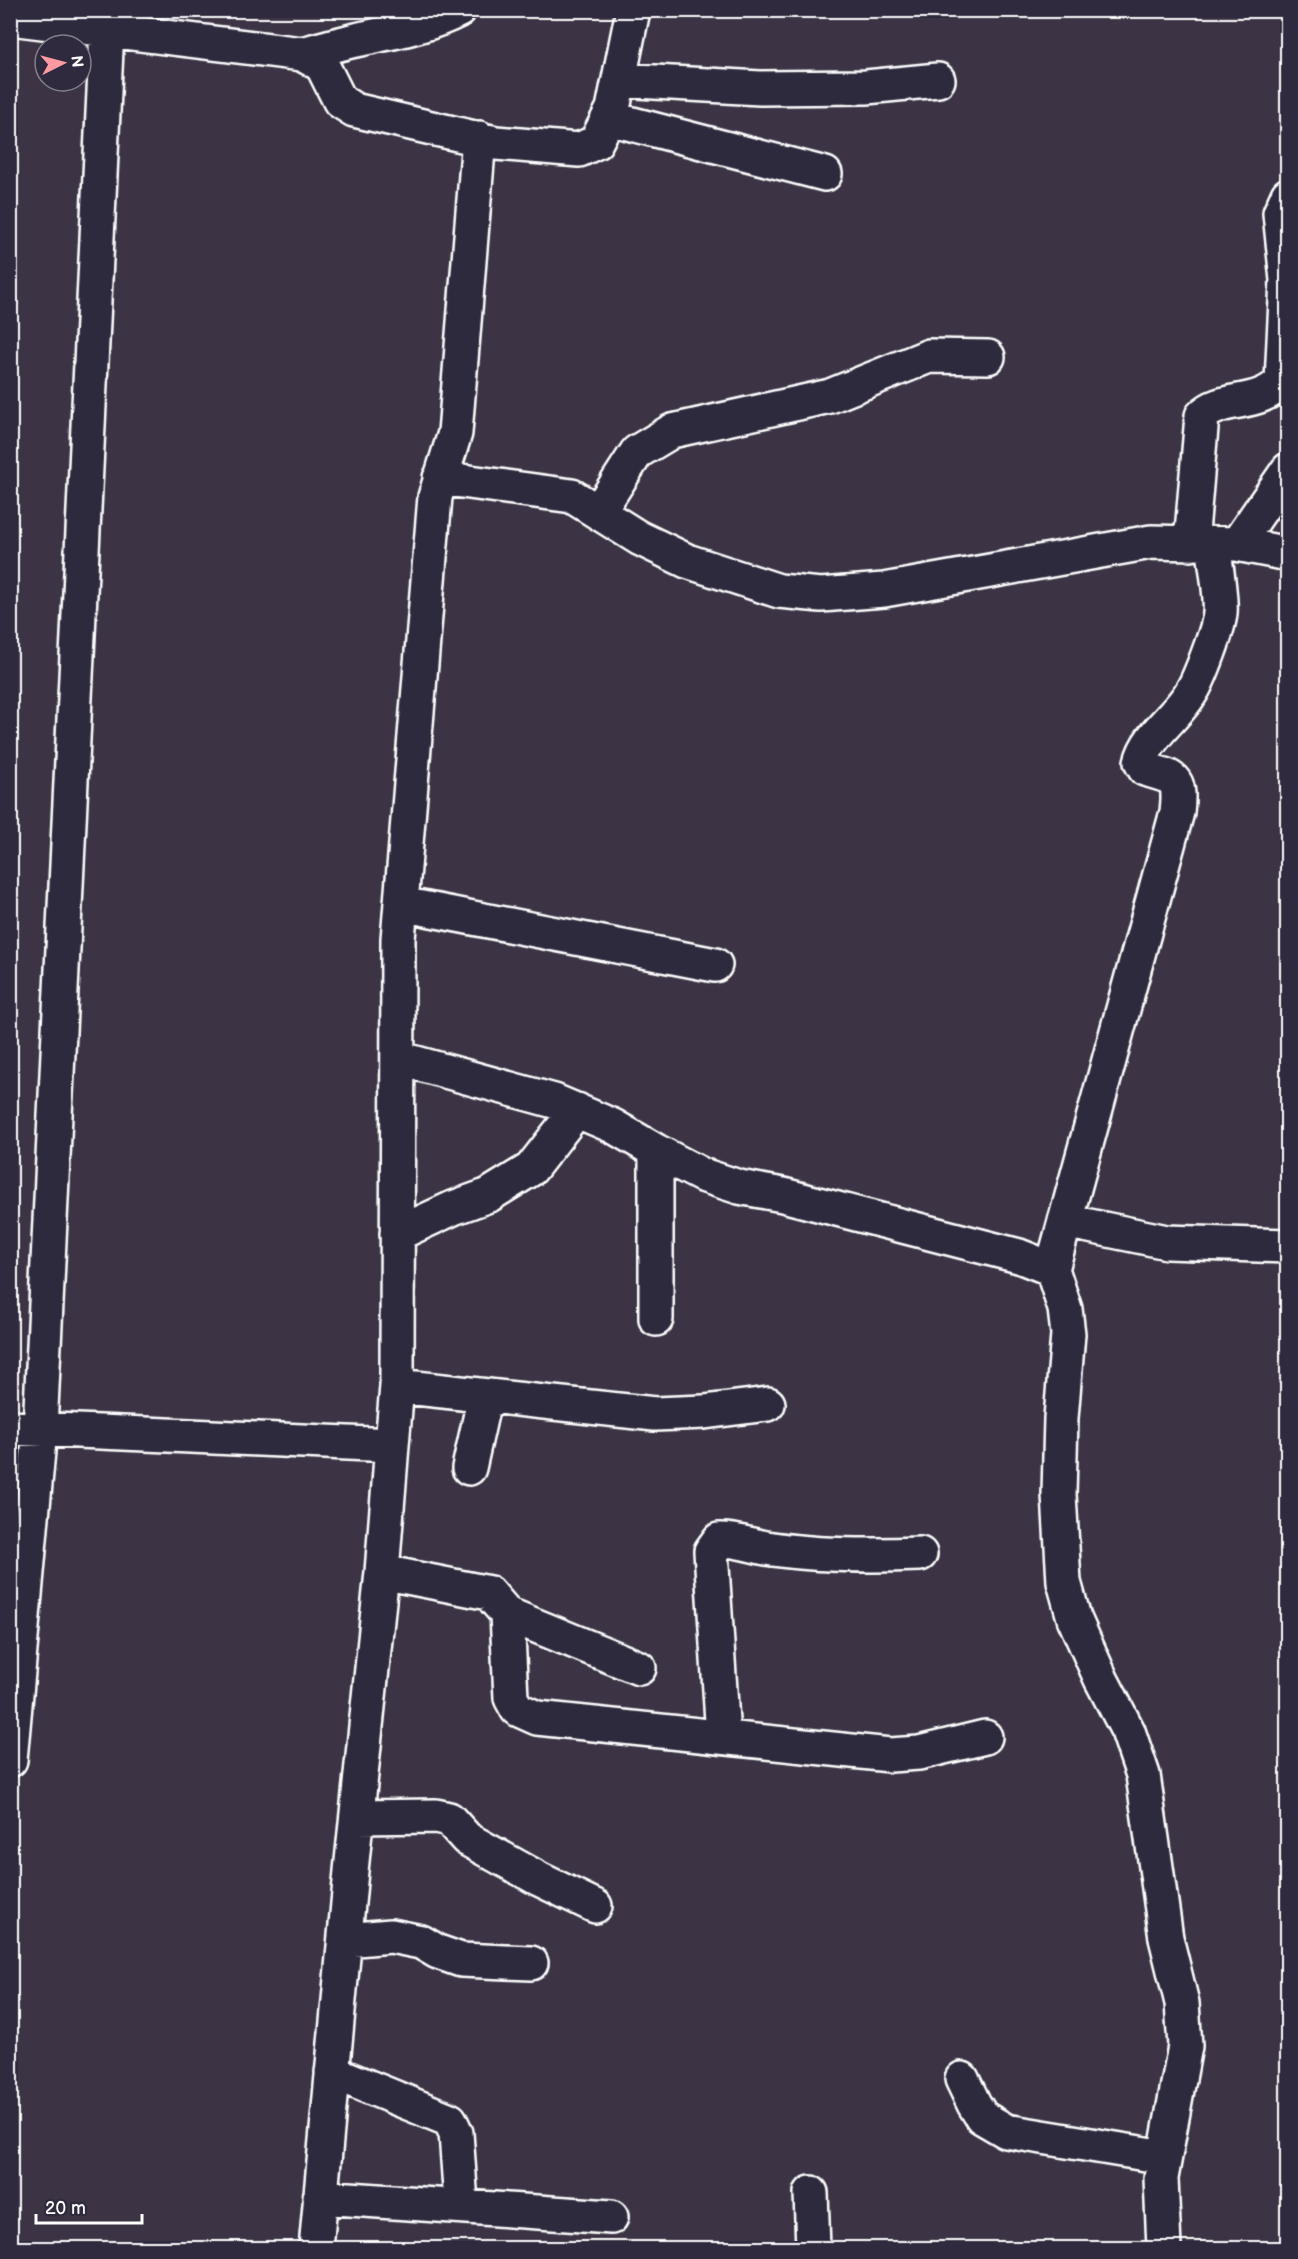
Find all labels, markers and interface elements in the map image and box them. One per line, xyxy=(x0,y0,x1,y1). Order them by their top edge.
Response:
north arrow xyxy=(33,33,93,93)
text: N xyxy=(66,55,87,69)
scale bar xyxy=(36,2187,142,2225)
text: 20 m xyxy=(45,2198,86,2219)

